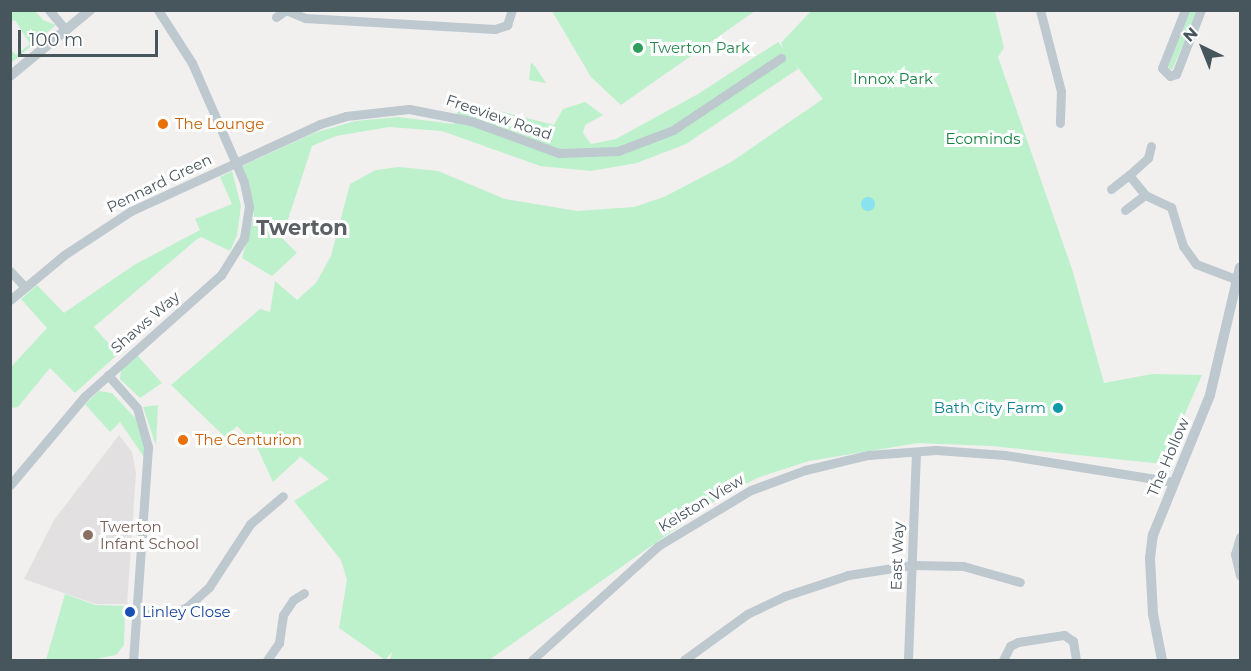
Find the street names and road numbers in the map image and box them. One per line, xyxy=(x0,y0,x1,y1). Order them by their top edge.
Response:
street label: Freeview Road xyxy=(444,90,554,144)
street label: Pennard Green xyxy=(104,150,214,216)
street label: Shaws Way xyxy=(107,287,183,357)
street label: The Hollow xyxy=(1143,415,1193,499)
street label: Kelston View xyxy=(655,470,747,536)
street label: East Way xyxy=(887,521,907,591)

